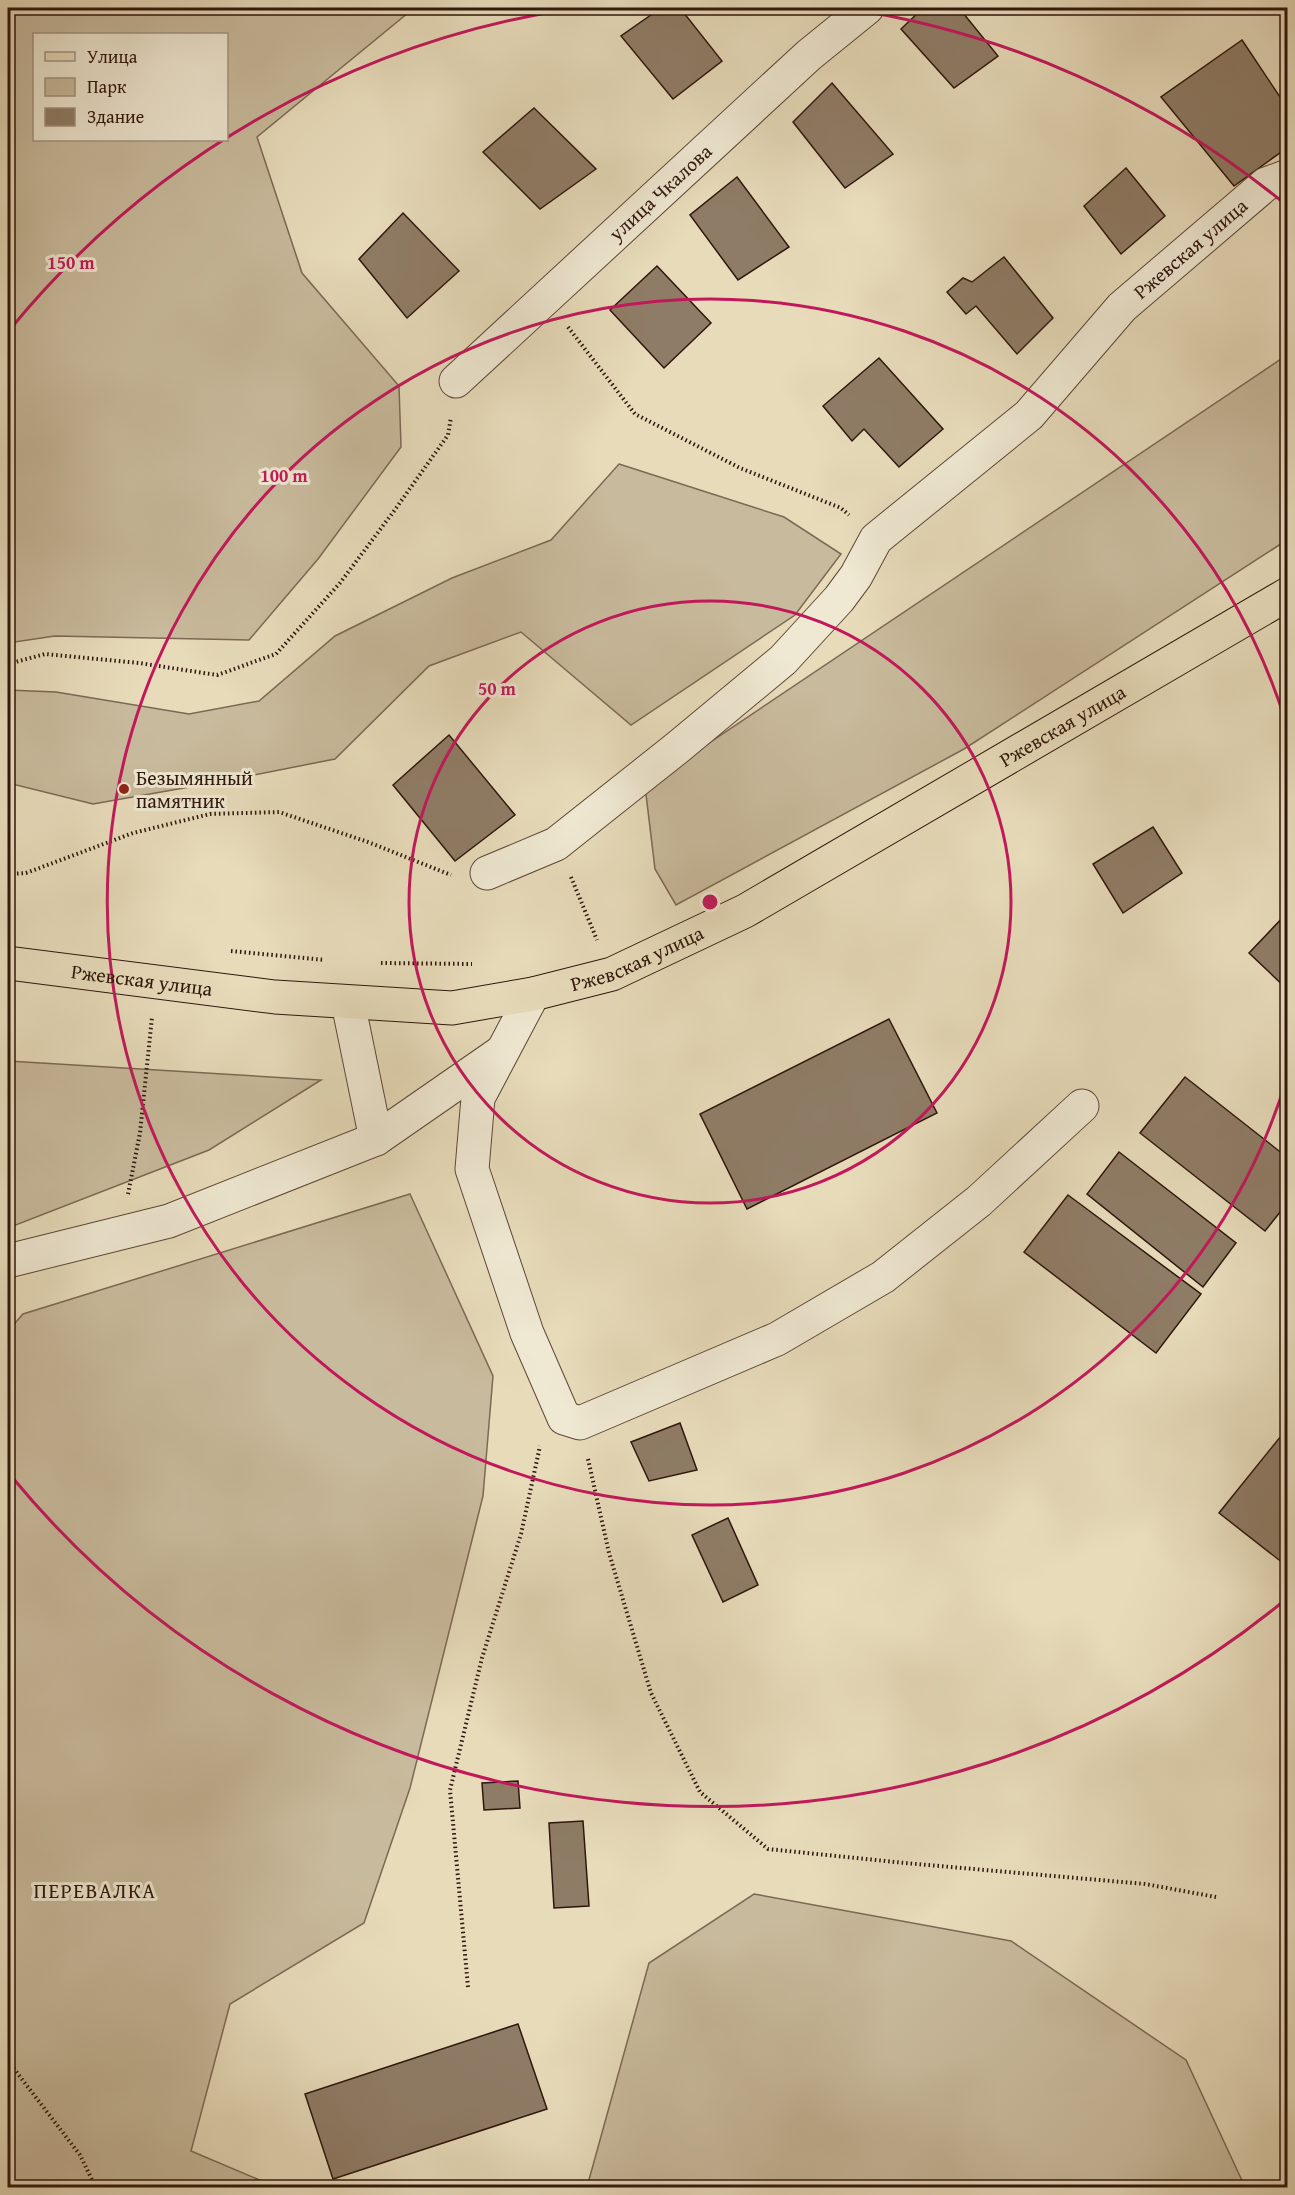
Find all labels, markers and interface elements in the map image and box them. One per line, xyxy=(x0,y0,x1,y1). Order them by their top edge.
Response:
legend xyxy=(33,33,228,141)
text: Улица xyxy=(87,43,138,70)
text: Парк xyxy=(87,73,127,100)
text: Здание xyxy=(87,103,144,130)
street label: улица Чкалова xyxy=(601,137,718,248)
street label: Ржевская улица xyxy=(1127,191,1254,305)
text: 150 m xyxy=(47,249,95,276)
text: 100 m xyxy=(260,462,308,489)
text: 50 m xyxy=(478,675,517,702)
street label: Ржевская улица xyxy=(994,677,1131,774)
place label: Безымянный памятник xyxy=(136,763,253,815)
marker: Безымянный памятник xyxy=(117,782,131,796)
centre of rings xyxy=(700,892,720,912)
street label: Ржевская улица xyxy=(567,918,709,998)
street label: Ржевская улица xyxy=(70,956,215,1003)
district label: ПЕРЕВАЛКА xyxy=(33,1875,157,1906)

